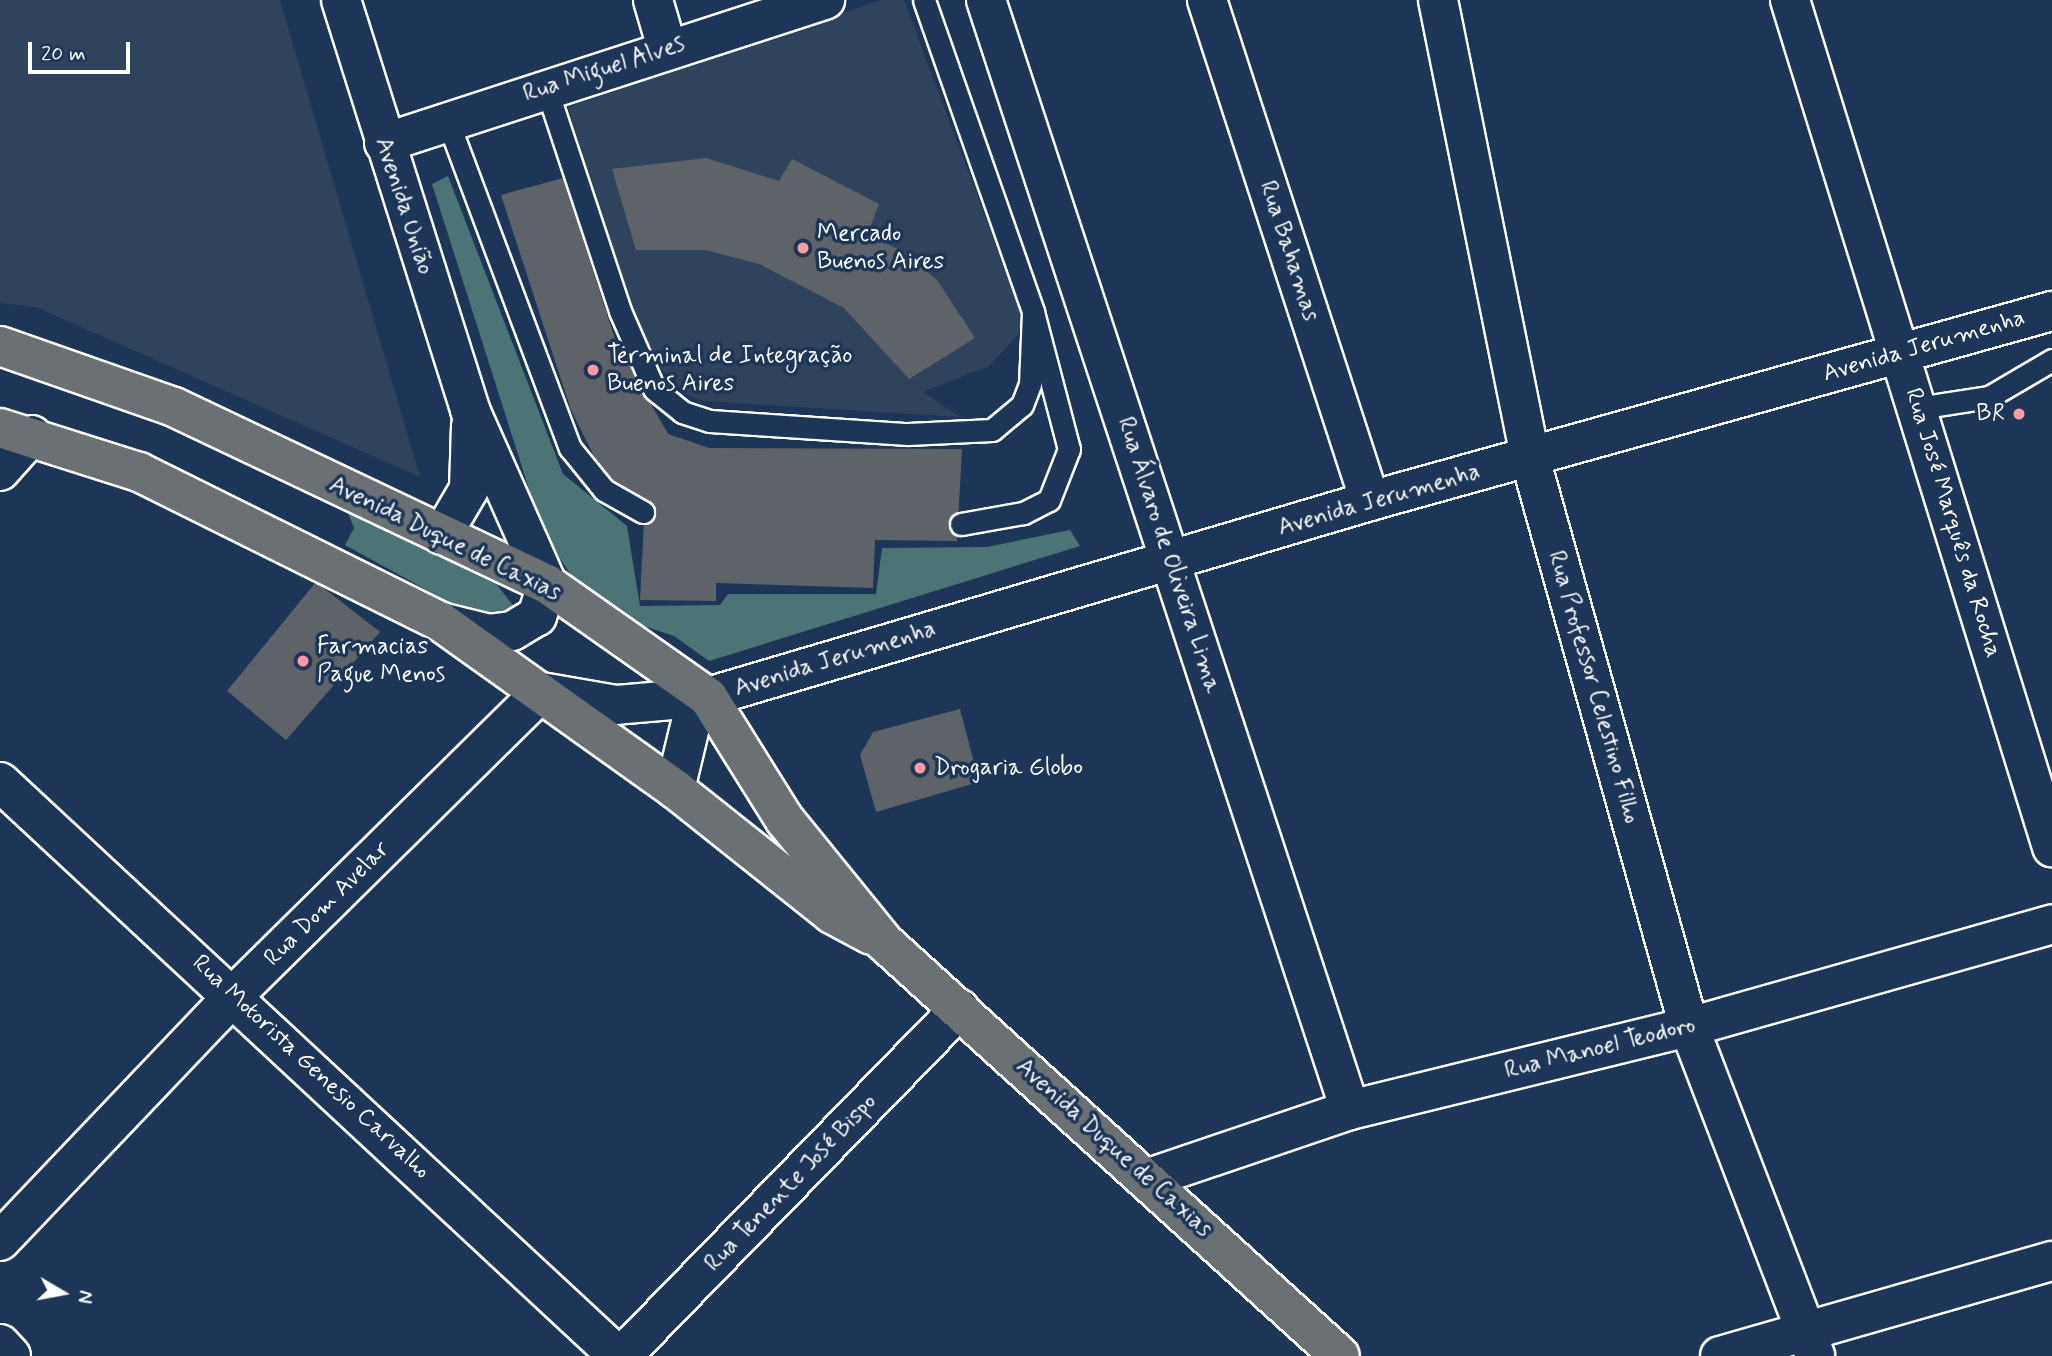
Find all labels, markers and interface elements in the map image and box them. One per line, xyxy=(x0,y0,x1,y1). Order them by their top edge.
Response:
scale bar xyxy=(32,28,133,72)
street label: Rua Miguel Alves xyxy=(521,30,687,108)
text: 20 m xyxy=(41,40,86,68)
street label: Avenida União xyxy=(368,134,440,278)
street label: Rua Bahamas xyxy=(1253,177,1325,325)
place label: Mercado Buenos Aires xyxy=(817,220,944,276)
marker: Mercado Buenos Aires xyxy=(795,240,811,256)
street label: Avenida Jerumenha xyxy=(1821,304,2027,388)
place label: Terminal de Integração Buenos Aires xyxy=(607,342,851,398)
marker: Terminal de Integração Buenos Aires xyxy=(585,362,601,378)
street label: Rua José Marquês da Rocha xyxy=(1899,386,2007,660)
place label: BR xyxy=(1976,400,2005,428)
marker: BR xyxy=(2011,406,2027,422)
street label: Rua Álvaro de Oliveira Lima xyxy=(1111,415,1227,695)
street label: Avenida Jerumenha xyxy=(1276,458,1482,542)
street label: Avenida Duque de Caxias xyxy=(325,470,565,608)
street label: Rua Professor Celestino Filho xyxy=(1541,545,1647,829)
street label: Avenida Jerumenha xyxy=(733,615,937,703)
place label: Farmacias Pague Menos xyxy=(317,633,445,689)
marker: Farmacias Pague Menos xyxy=(295,653,311,669)
place label: Drogaria Globo xyxy=(934,754,1083,782)
marker: Drogaria Globo xyxy=(912,760,928,776)
street label: Rua Dom Avelar xyxy=(258,835,396,973)
street label: Rua Motorista Genesio Carvalho xyxy=(186,950,436,1184)
street label: Rua Manoel Teodoro xyxy=(1503,1011,1697,1085)
street label: Avenida Duque de Caxias xyxy=(1010,1052,1218,1244)
street label: Rua Tenente José Bispo xyxy=(697,1087,885,1279)
north arrow xyxy=(28,1258,98,1328)
text: N xyxy=(71,1288,98,1305)

